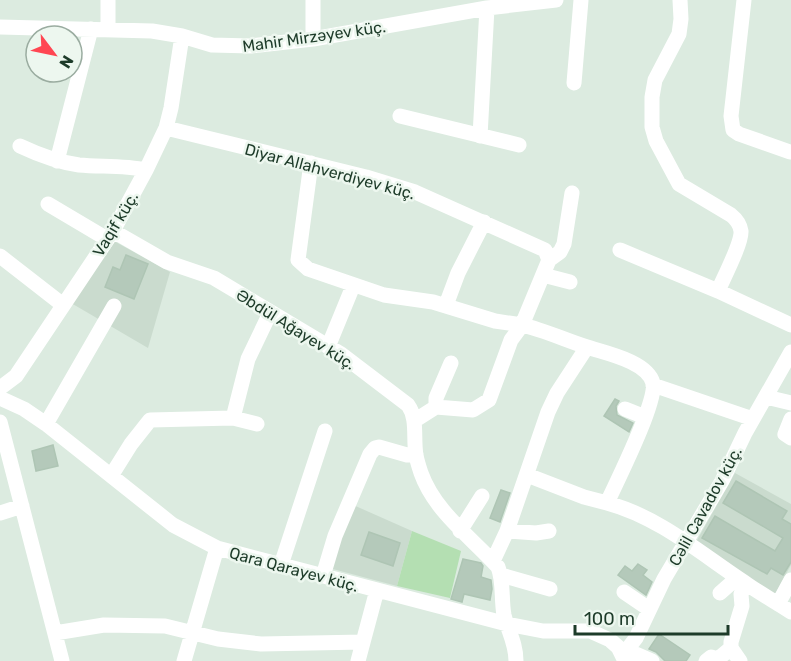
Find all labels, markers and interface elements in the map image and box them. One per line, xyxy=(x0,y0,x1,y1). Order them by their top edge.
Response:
street label: Mahir Mirzəyev küç. xyxy=(241,17,387,56)
north arrow xyxy=(24,24,84,84)
text: N xyxy=(55,52,77,72)
street label: Diyar Allahverdiyev küç. xyxy=(243,140,417,203)
street label: Vaqif küç. xyxy=(89,188,142,260)
street label: Əbdül Ağayev küç. xyxy=(233,285,359,374)
street label: Cəlil Cavadov küç. xyxy=(665,443,746,569)
street label: Qara Qarayev küç. xyxy=(227,543,361,596)
scale bar xyxy=(575,598,728,636)
text: 100 m xyxy=(584,608,635,630)

